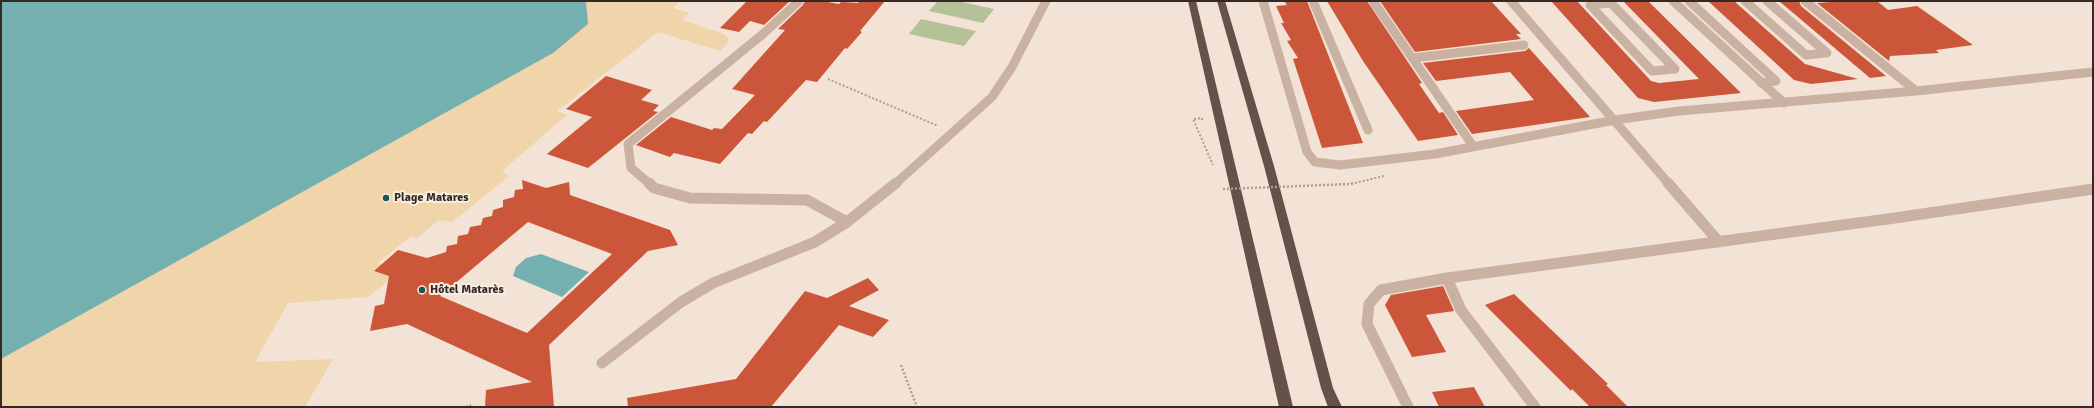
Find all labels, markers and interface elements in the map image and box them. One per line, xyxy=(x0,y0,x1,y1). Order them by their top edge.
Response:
place label: Plage Matares xyxy=(394,191,469,205)
marker: Plage Matares xyxy=(381,193,391,203)
place label: Hôtel Matarès xyxy=(430,283,504,297)
marker: Hôtel Matarès xyxy=(417,285,427,295)

